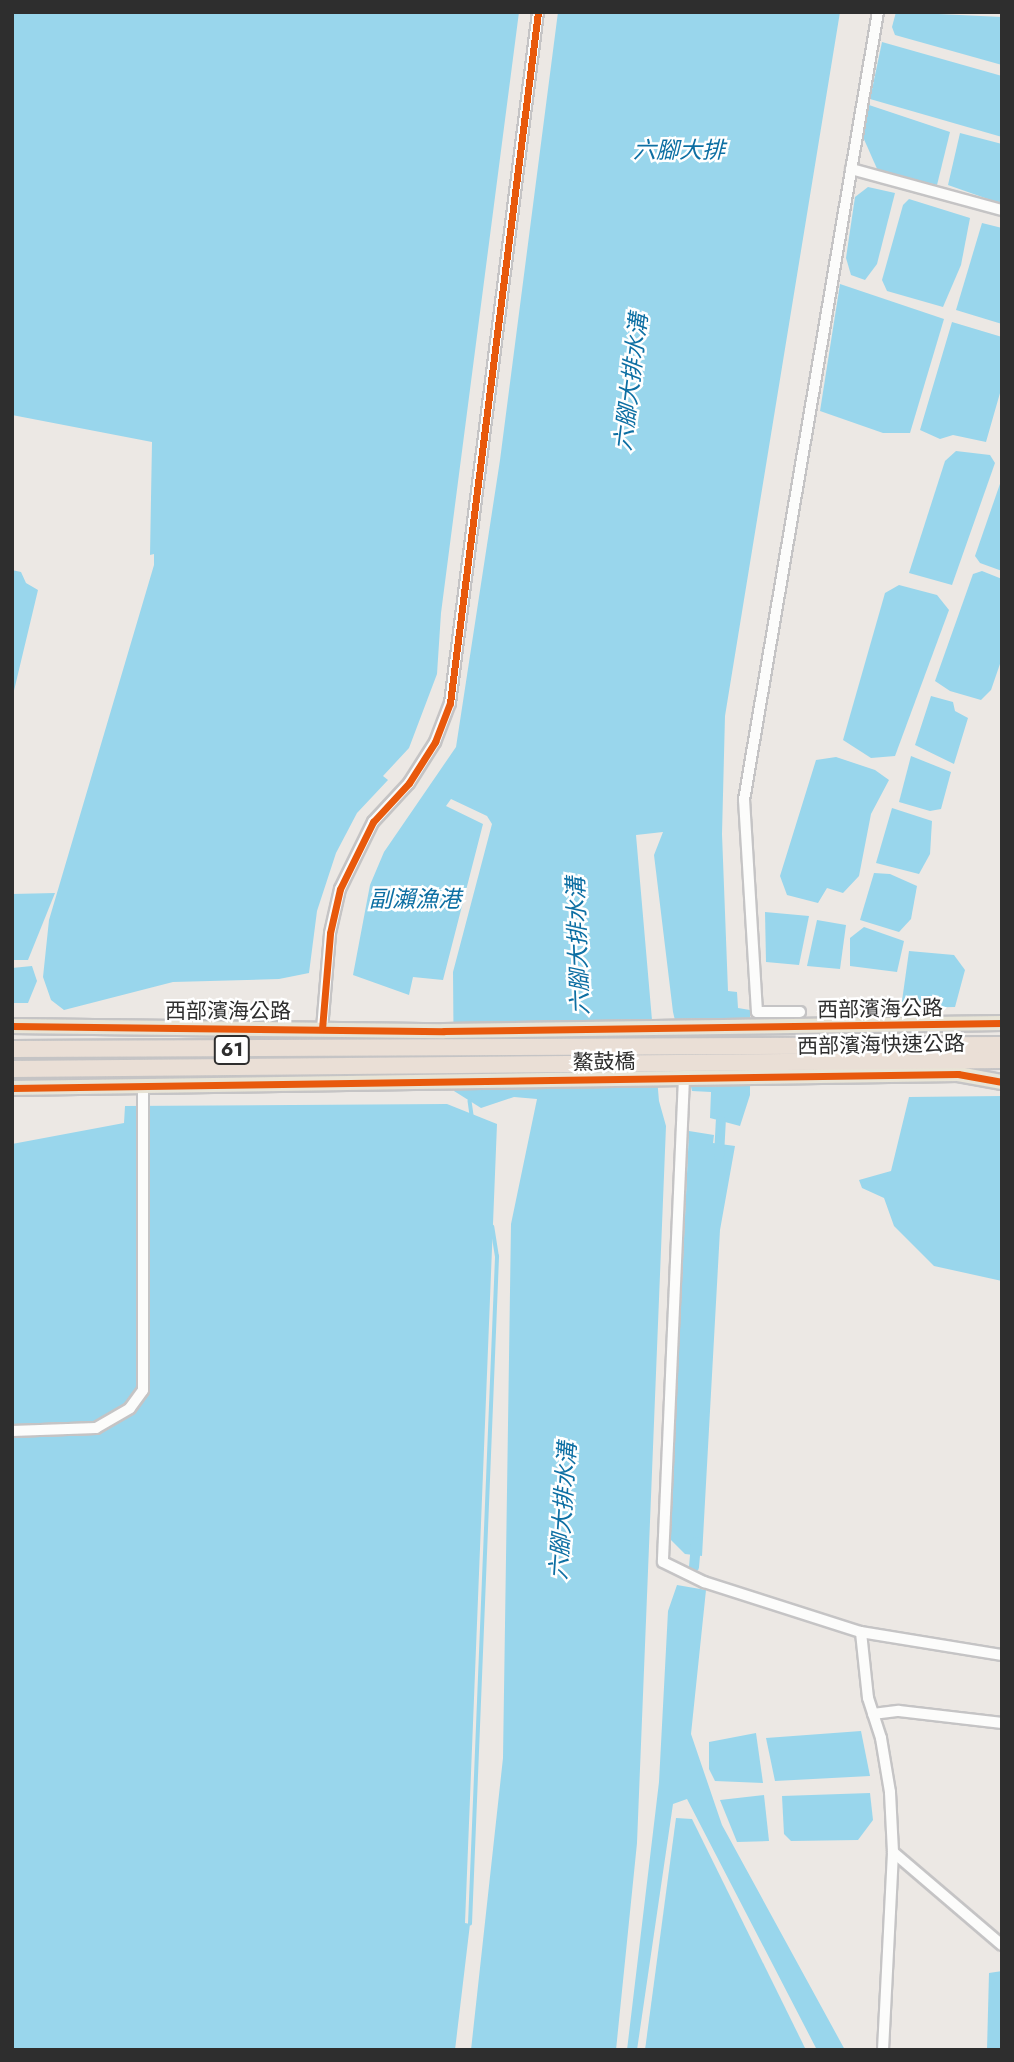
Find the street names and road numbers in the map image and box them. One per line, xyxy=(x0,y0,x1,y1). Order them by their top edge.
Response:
street label: 西部濱海公路 xyxy=(817,995,943,1023)
street label: 西部濱海公路 xyxy=(165,998,291,1024)
street label: 西部濱海快速公路 xyxy=(797,1031,965,1059)
road number: 61 xyxy=(213,1034,251,1066)
street label: 鰲鼓橋 xyxy=(572,1049,636,1075)

